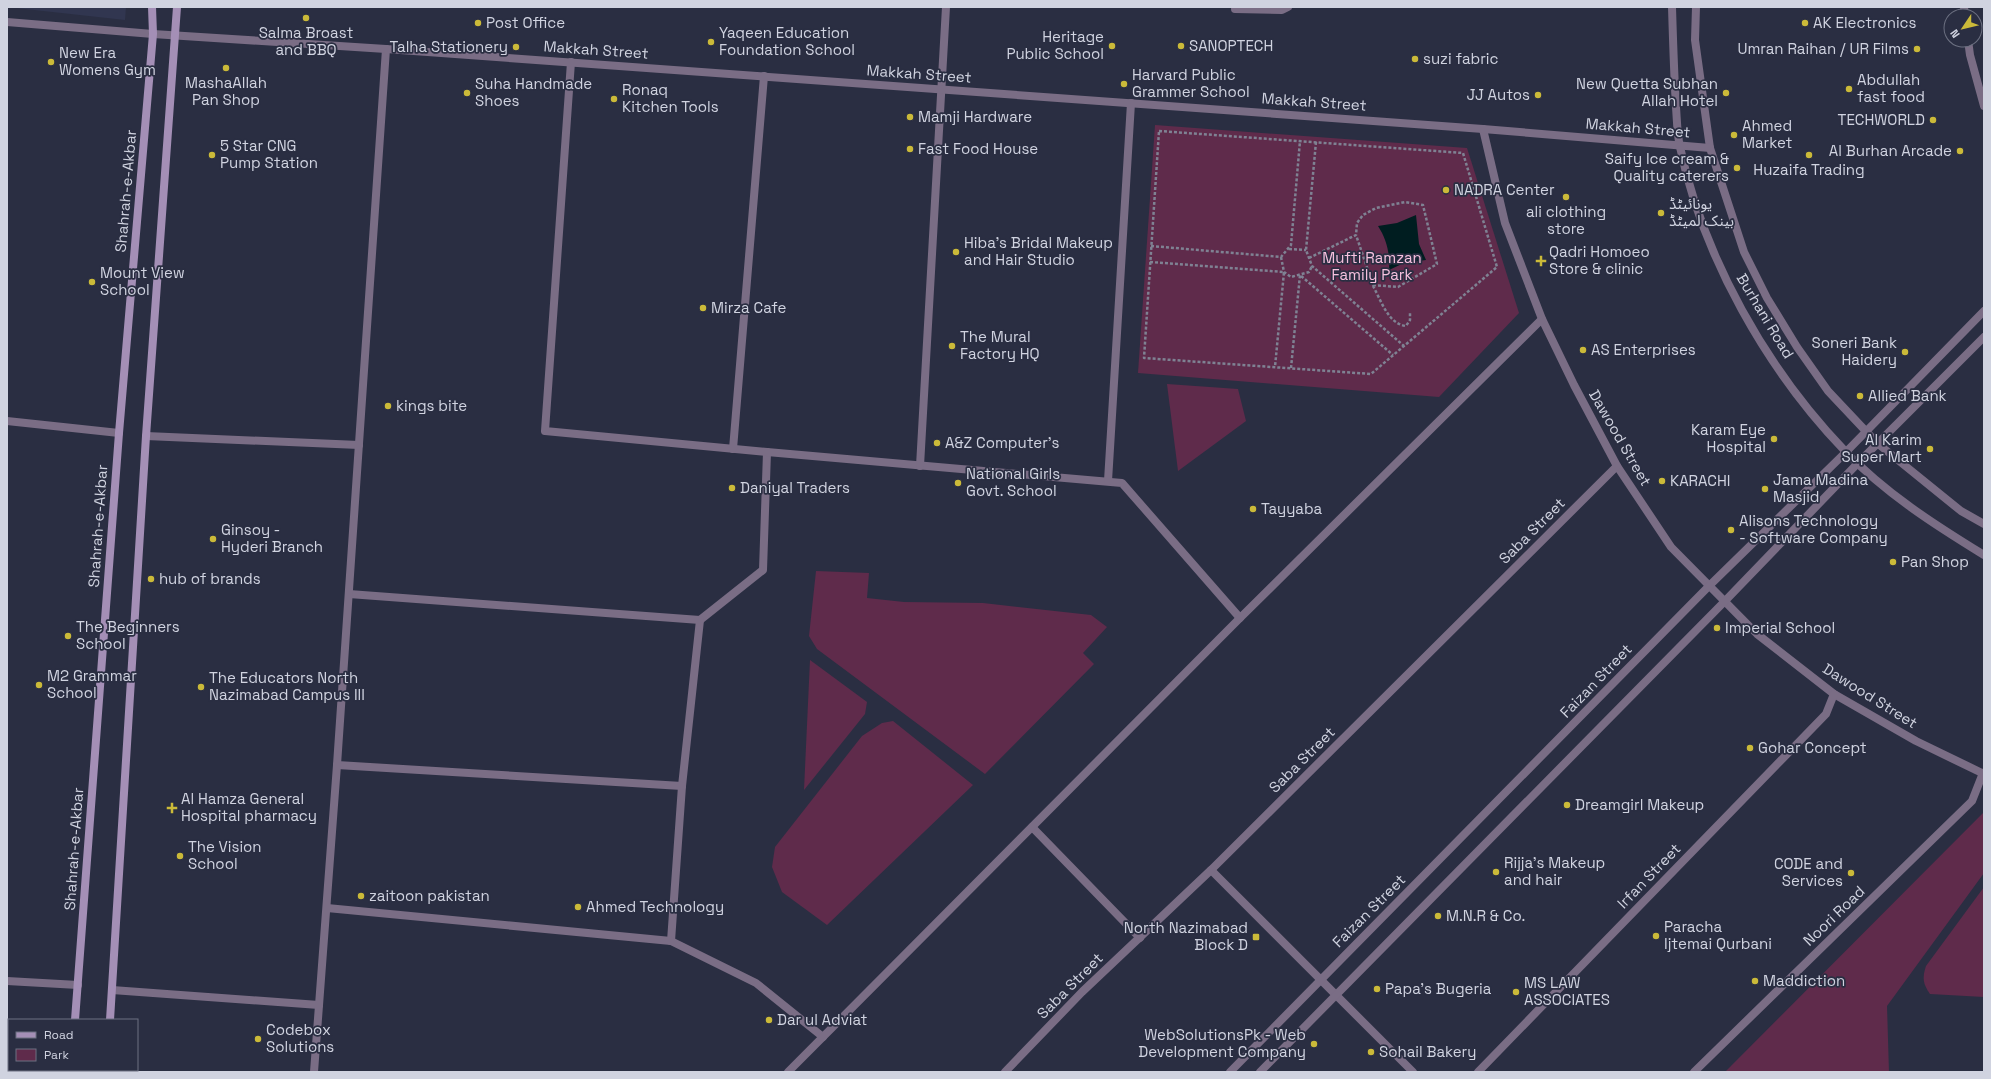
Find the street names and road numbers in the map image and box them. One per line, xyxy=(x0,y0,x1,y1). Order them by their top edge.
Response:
street label: Makkah Street xyxy=(543,36,649,63)
street label: Makkah Street xyxy=(866,60,972,87)
street label: Makkah Street xyxy=(1261,88,1367,115)
street label: Makkah Street xyxy=(1585,113,1691,142)
street label: Shahrah-e-Akbar xyxy=(111,128,140,253)
street label: Burhani Road xyxy=(1733,270,1798,362)
street label: Dawood Street xyxy=(1585,386,1656,489)
street label: Shahrah-e-Akbar xyxy=(84,463,111,588)
street label: Saba Street xyxy=(1495,494,1569,568)
street label: Faizan Street xyxy=(1556,640,1636,722)
street label: Dawood Street xyxy=(1819,659,1921,732)
street label: Saba Street xyxy=(1265,723,1339,797)
street label: Shahrah-e-Akbar xyxy=(60,786,87,911)
street label: Irfan Street xyxy=(1613,839,1684,912)
street label: Faizan Street xyxy=(1328,870,1409,951)
street label: Noori Road xyxy=(1799,882,1868,950)
street label: Saba Street xyxy=(1033,949,1107,1023)

